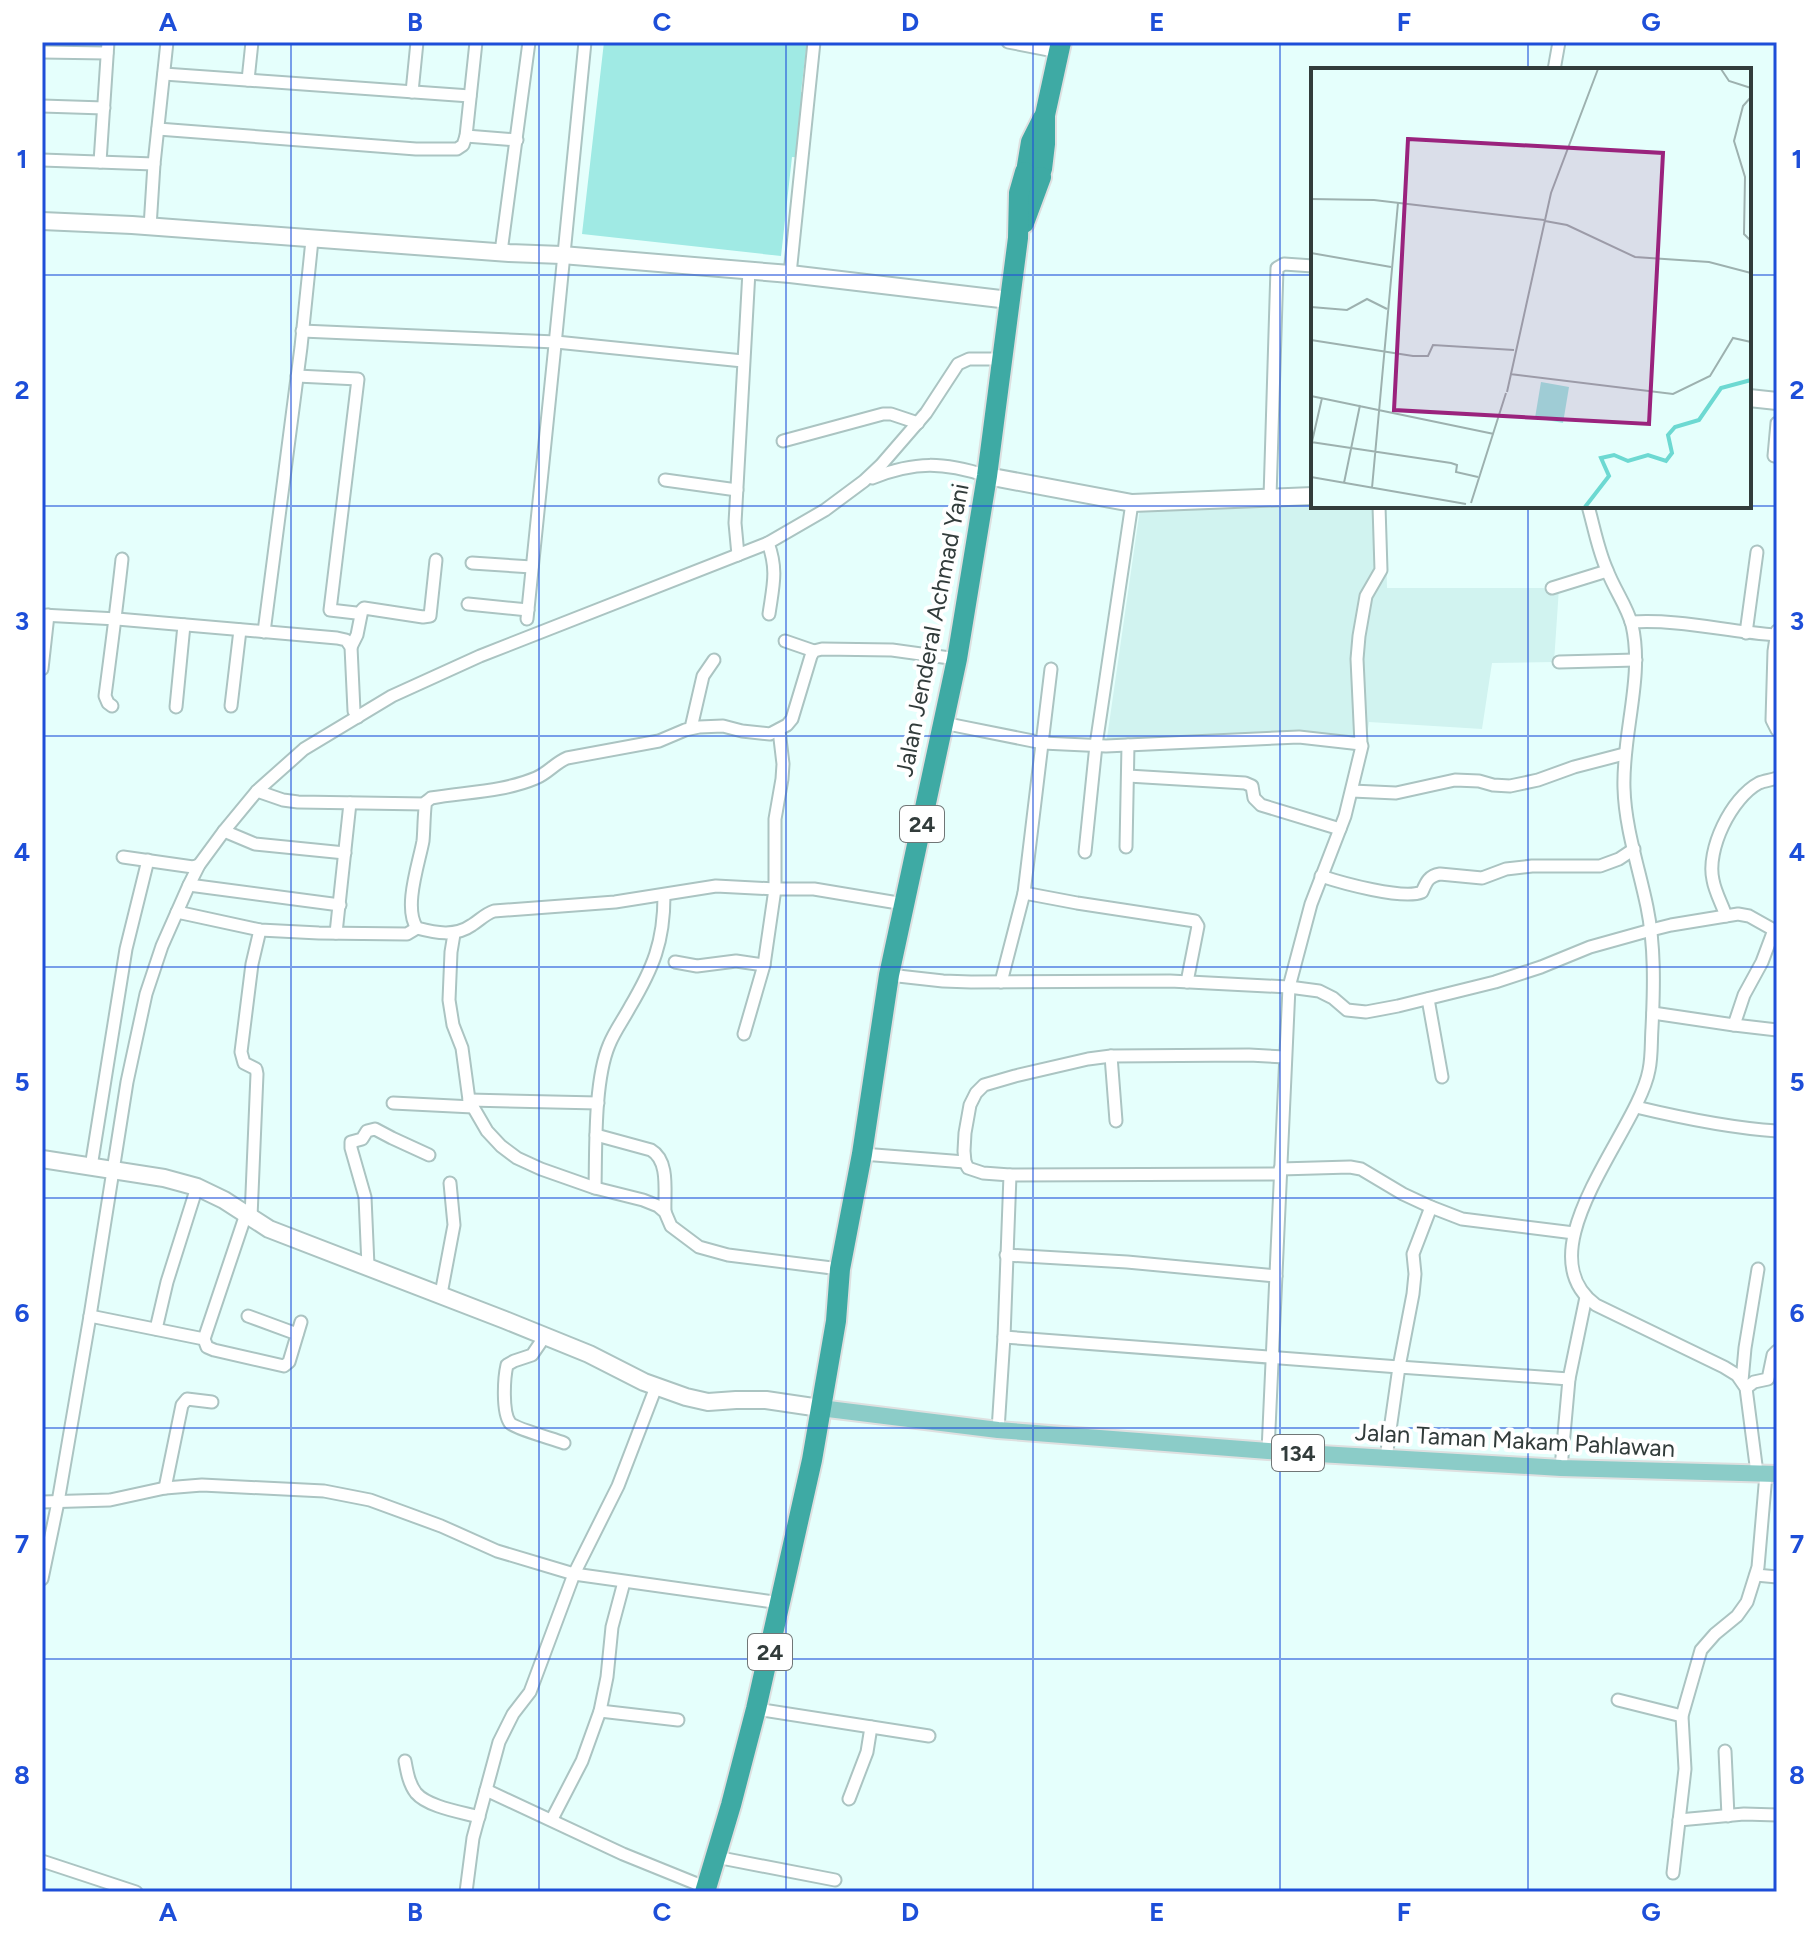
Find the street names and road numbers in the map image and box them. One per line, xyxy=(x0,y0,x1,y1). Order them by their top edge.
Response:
street label: Jalan Jenderal Achmad Yani xyxy=(889,481,975,779)
road number: 24 xyxy=(900,806,944,842)
street label: Jalan Taman Makam Pahlawan xyxy=(1354,1417,1676,1463)
road number: 134 xyxy=(1272,1435,1324,1471)
road number: 24 xyxy=(748,1634,792,1670)

